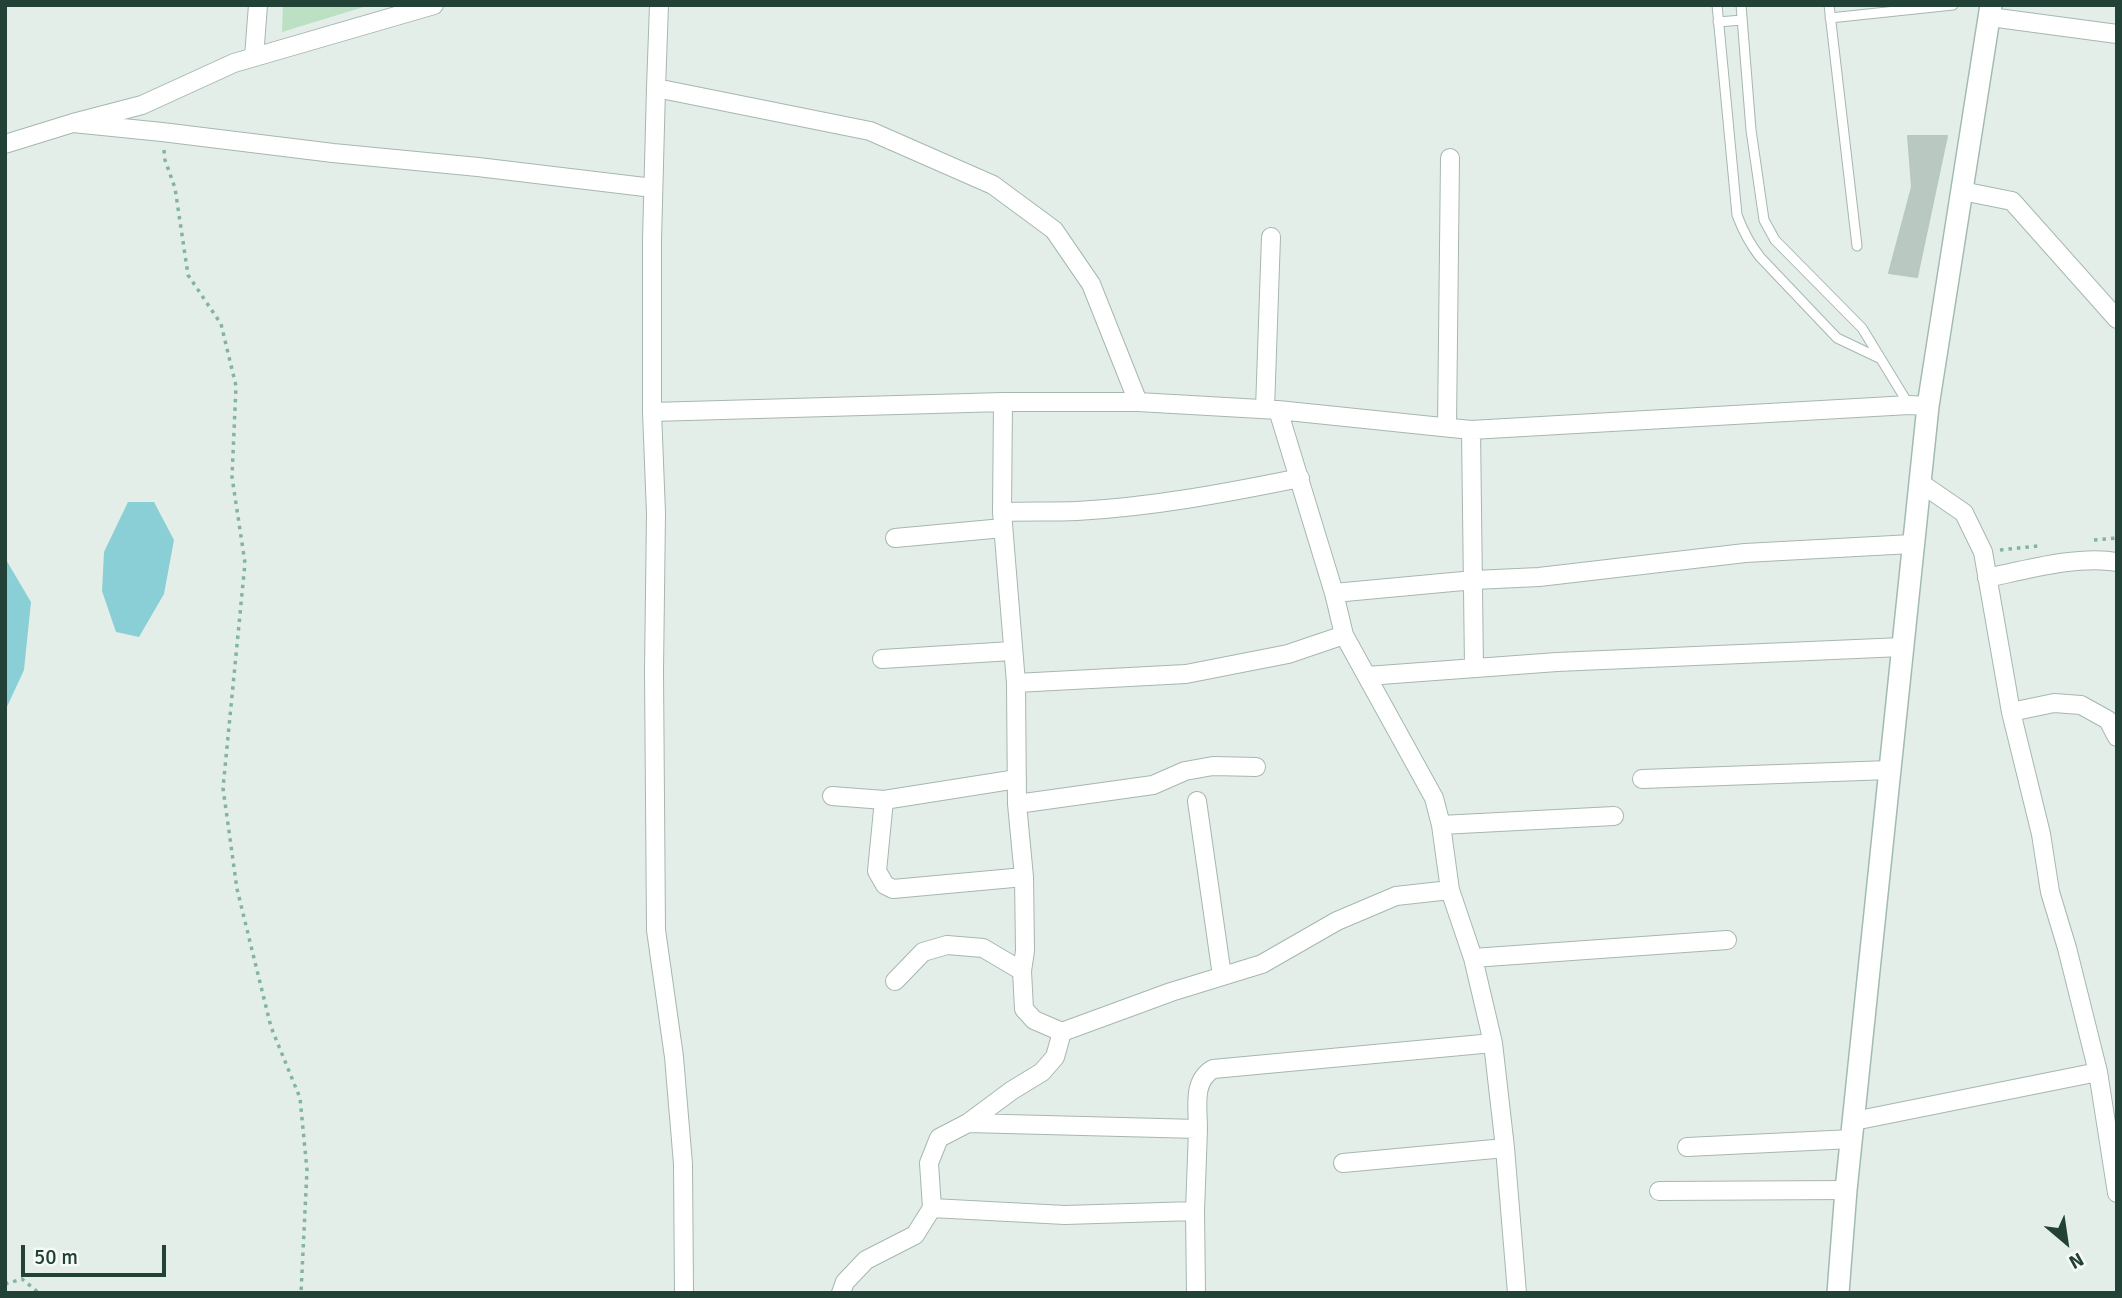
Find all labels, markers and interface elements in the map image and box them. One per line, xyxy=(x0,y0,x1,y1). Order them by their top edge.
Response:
north arrow xyxy=(2031,1207,2101,1277)
scale bar xyxy=(24,1232,170,1276)
text: 50 m xyxy=(34,1244,78,1270)
text: N xyxy=(2065,1247,2088,1274)

